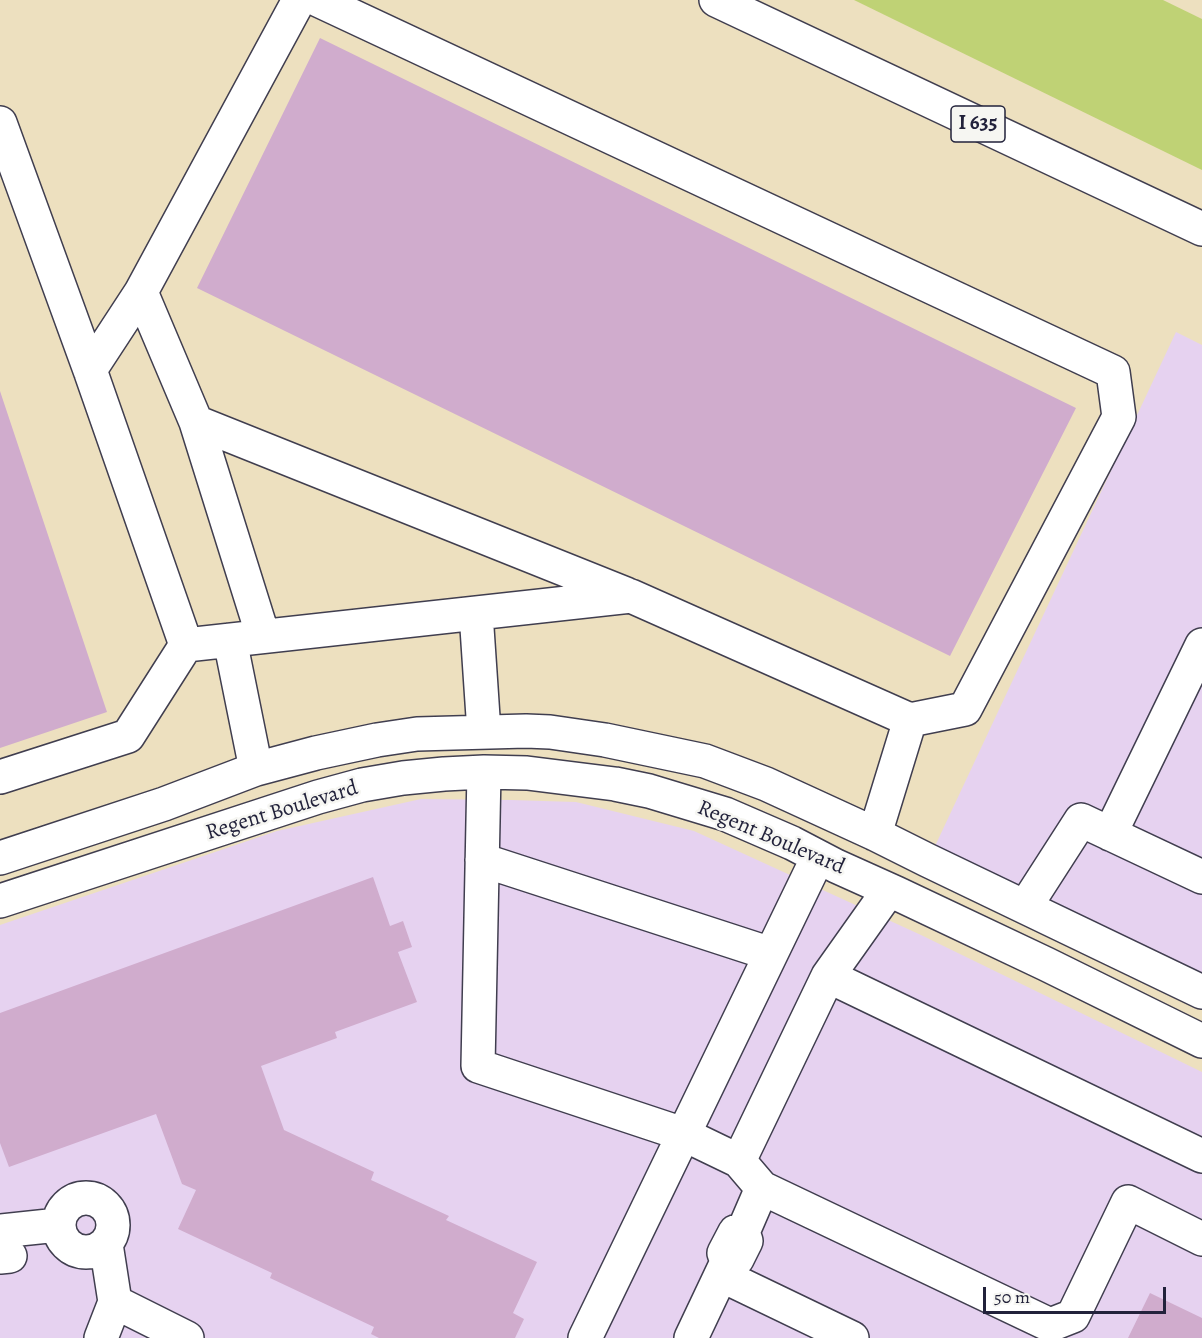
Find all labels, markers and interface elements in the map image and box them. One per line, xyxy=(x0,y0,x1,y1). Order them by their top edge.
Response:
road number: I 635 xyxy=(951,106,1005,142)
street label: Regent Boulevard xyxy=(203,775,361,847)
street label: Regent Boulevard xyxy=(693,795,849,881)
scale bar xyxy=(986,1275,1169,1313)
text: 50 m xyxy=(994,1285,1030,1309)

